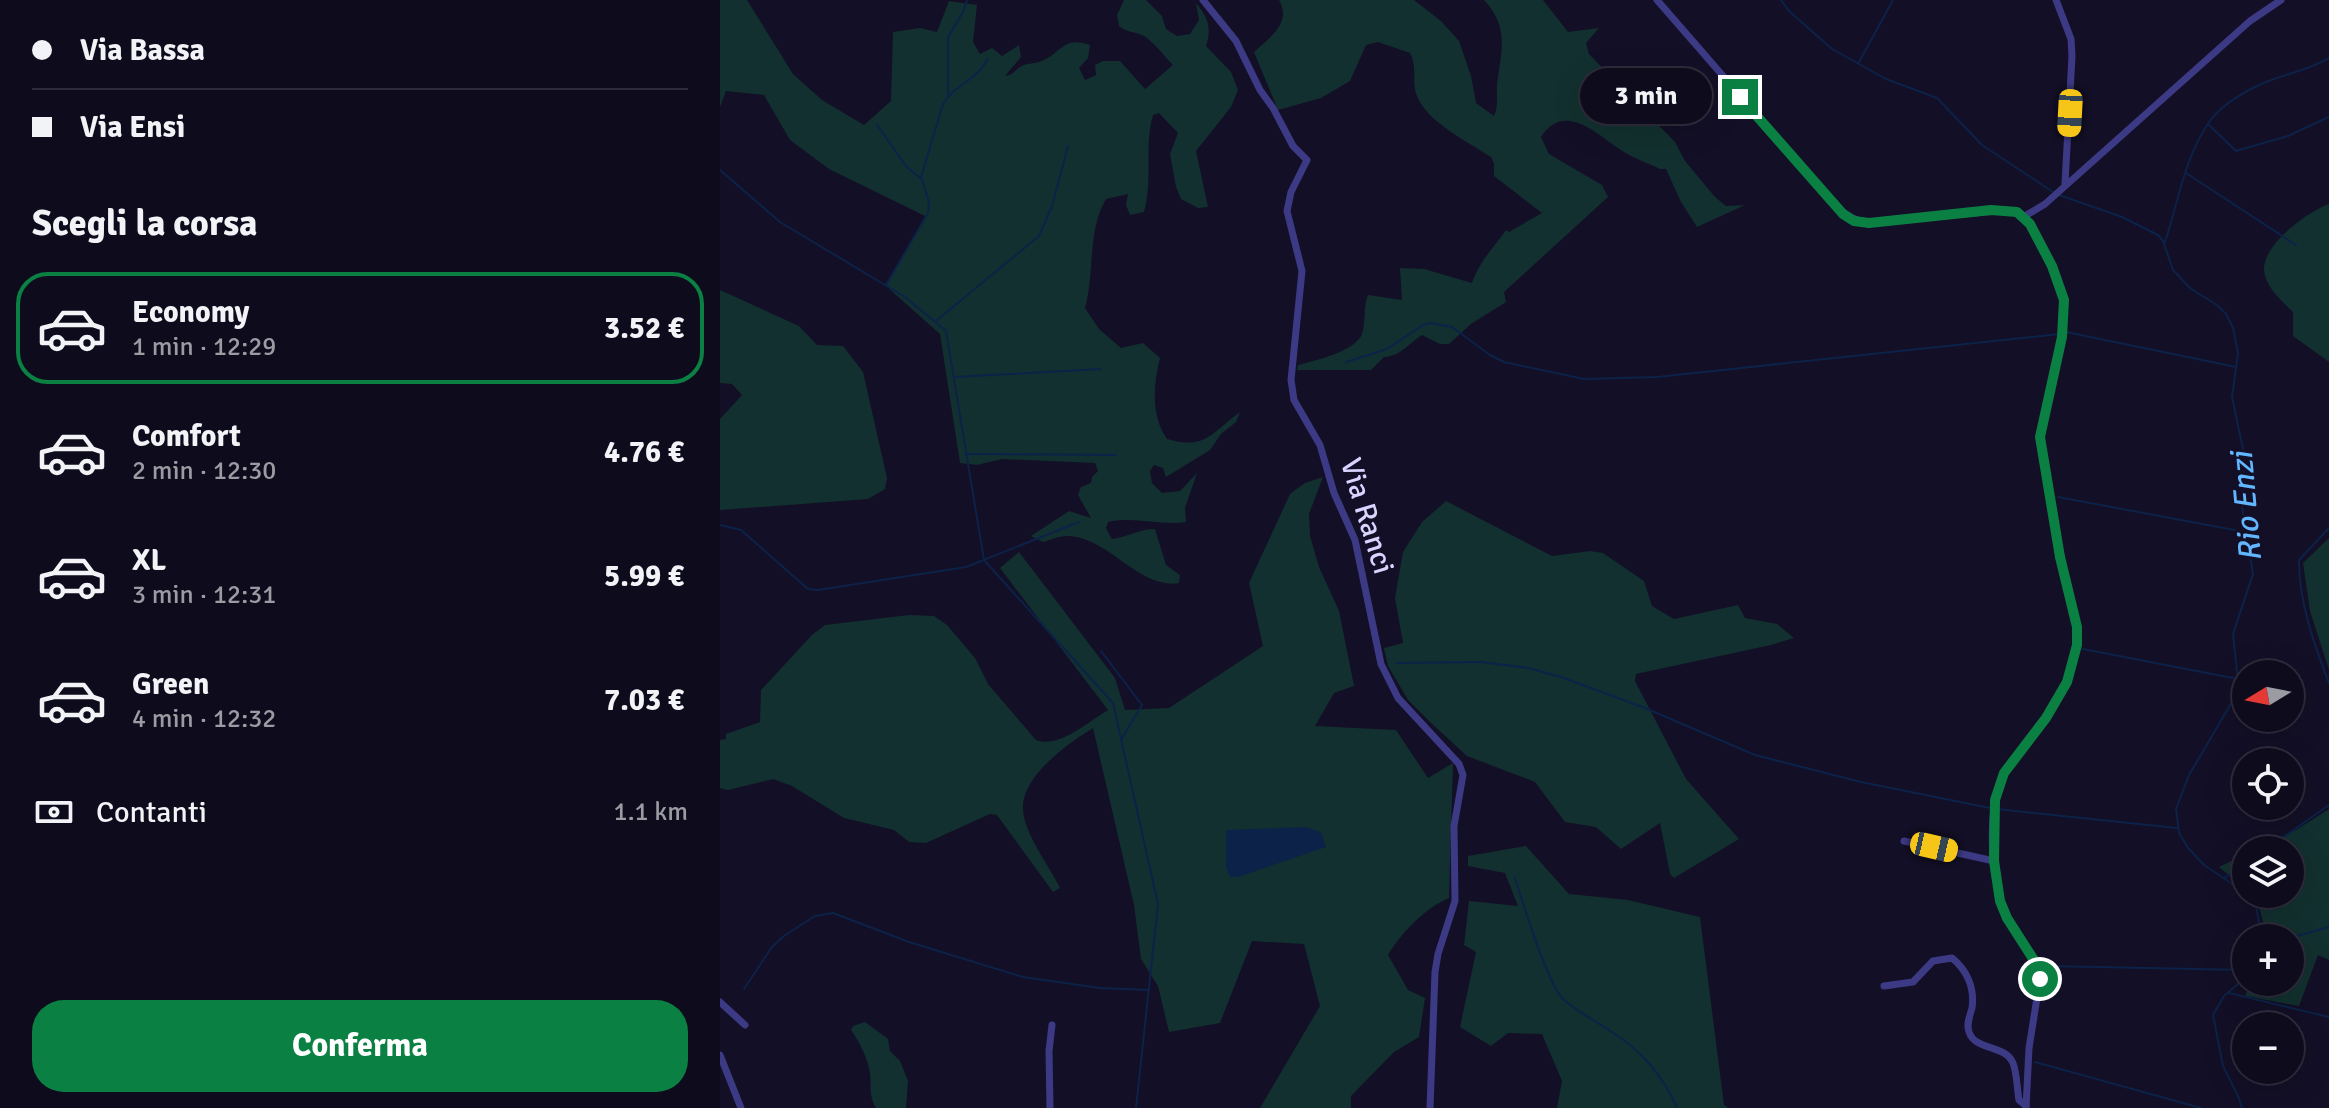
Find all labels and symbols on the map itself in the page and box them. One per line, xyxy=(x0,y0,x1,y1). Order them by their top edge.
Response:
callout: 3 min xyxy=(1580,69,1712,125)
route end xyxy=(1722,79,1758,115)
car xyxy=(2057,88,2083,138)
water label: Rio Enzi xyxy=(2221,447,2270,564)
street label: Via Ranci xyxy=(1332,454,1402,578)
north arrow xyxy=(2232,660,2304,732)
car xyxy=(1908,830,1960,864)
route start xyxy=(2022,961,2058,997)

